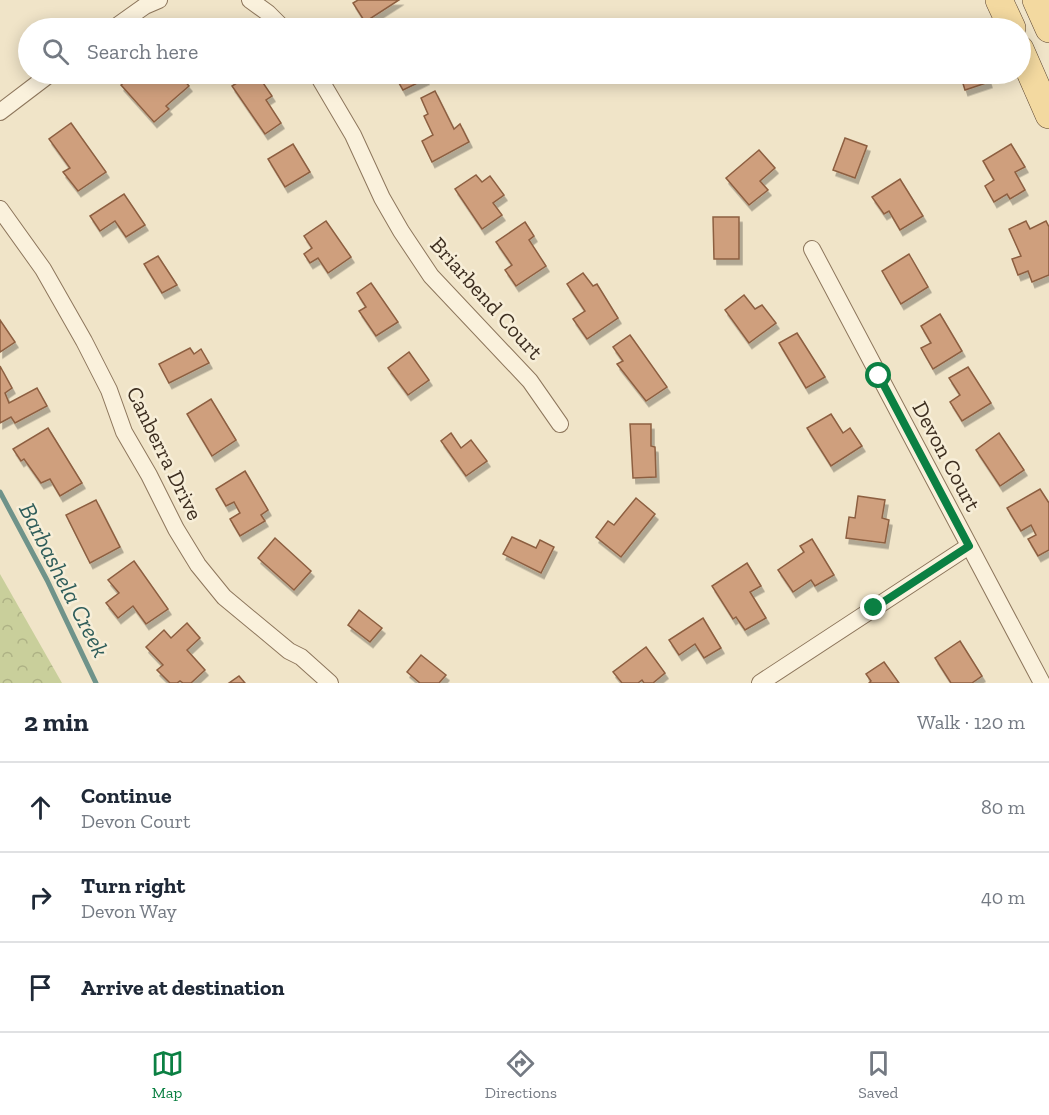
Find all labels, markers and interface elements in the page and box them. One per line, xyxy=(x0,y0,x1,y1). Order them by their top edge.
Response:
search box xyxy=(18,18,1031,84)
icon: search xyxy=(39,35,72,68)
text: Search here xyxy=(87,38,198,65)
street label: Briarbend Court xyxy=(425,231,549,366)
route start xyxy=(865,362,891,388)
street label: Canberra Drive xyxy=(121,382,209,524)
street label: Devon Court xyxy=(906,397,987,516)
water label: Barbashela Creek xyxy=(13,498,116,662)
route end xyxy=(860,594,886,620)
text: 2 min xyxy=(24,706,89,738)
text: Walk · 120 m xyxy=(917,710,1025,734)
text: Continue xyxy=(81,782,172,809)
icon: ahead xyxy=(24,791,57,824)
text: 80 m xyxy=(981,795,1025,819)
text: Devon Court xyxy=(81,809,190,833)
text: Turn right xyxy=(81,872,185,899)
icon: right xyxy=(24,881,57,914)
text: 40 m xyxy=(981,885,1025,909)
text: Devon Way xyxy=(81,899,177,923)
icon: arrive xyxy=(24,971,57,1004)
text: Arrive at destination xyxy=(81,974,284,1001)
tab: Map xyxy=(151,1047,184,1102)
tab: Directions xyxy=(485,1047,557,1102)
tab: Saved xyxy=(858,1047,898,1102)

